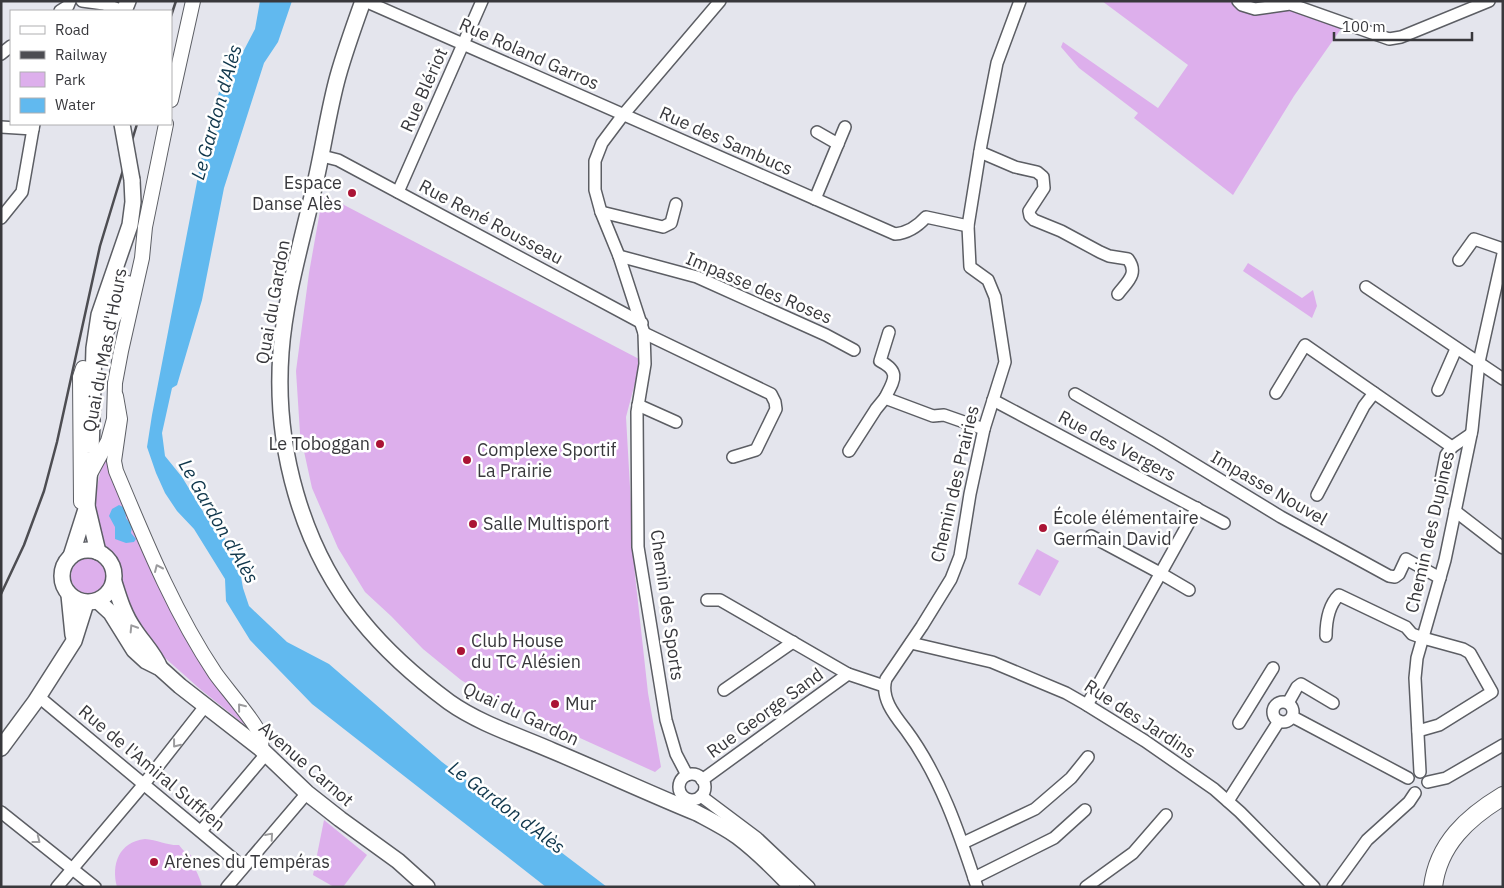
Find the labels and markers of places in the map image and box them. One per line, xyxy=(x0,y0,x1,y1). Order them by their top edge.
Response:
place label: Espace Danse Alès xyxy=(252,171,342,215)
marker: Espace Danse Alès xyxy=(346,187,358,199)
place label: Le Toboggan xyxy=(268,432,370,455)
marker: Le Toboggan xyxy=(374,438,386,450)
place label: Complexe Sportif La Prairie xyxy=(477,438,616,482)
marker: Complexe Sportif La Prairie xyxy=(461,454,473,466)
place label: École élémentaire Germain David xyxy=(1053,506,1199,550)
place label: Salle Multisport xyxy=(483,512,610,535)
marker: Salle Multisport xyxy=(467,518,479,530)
marker: École élémentaire Germain David xyxy=(1037,522,1049,534)
place label: Club House du TC Alésien xyxy=(471,629,581,673)
marker: Club House du TC Alésien xyxy=(455,645,467,657)
place label: Mur xyxy=(565,692,597,715)
marker: Mur xyxy=(549,698,561,710)
place label: Arènes du Tempéras xyxy=(164,850,330,873)
marker: Arènes du Tempéras xyxy=(148,856,160,868)

